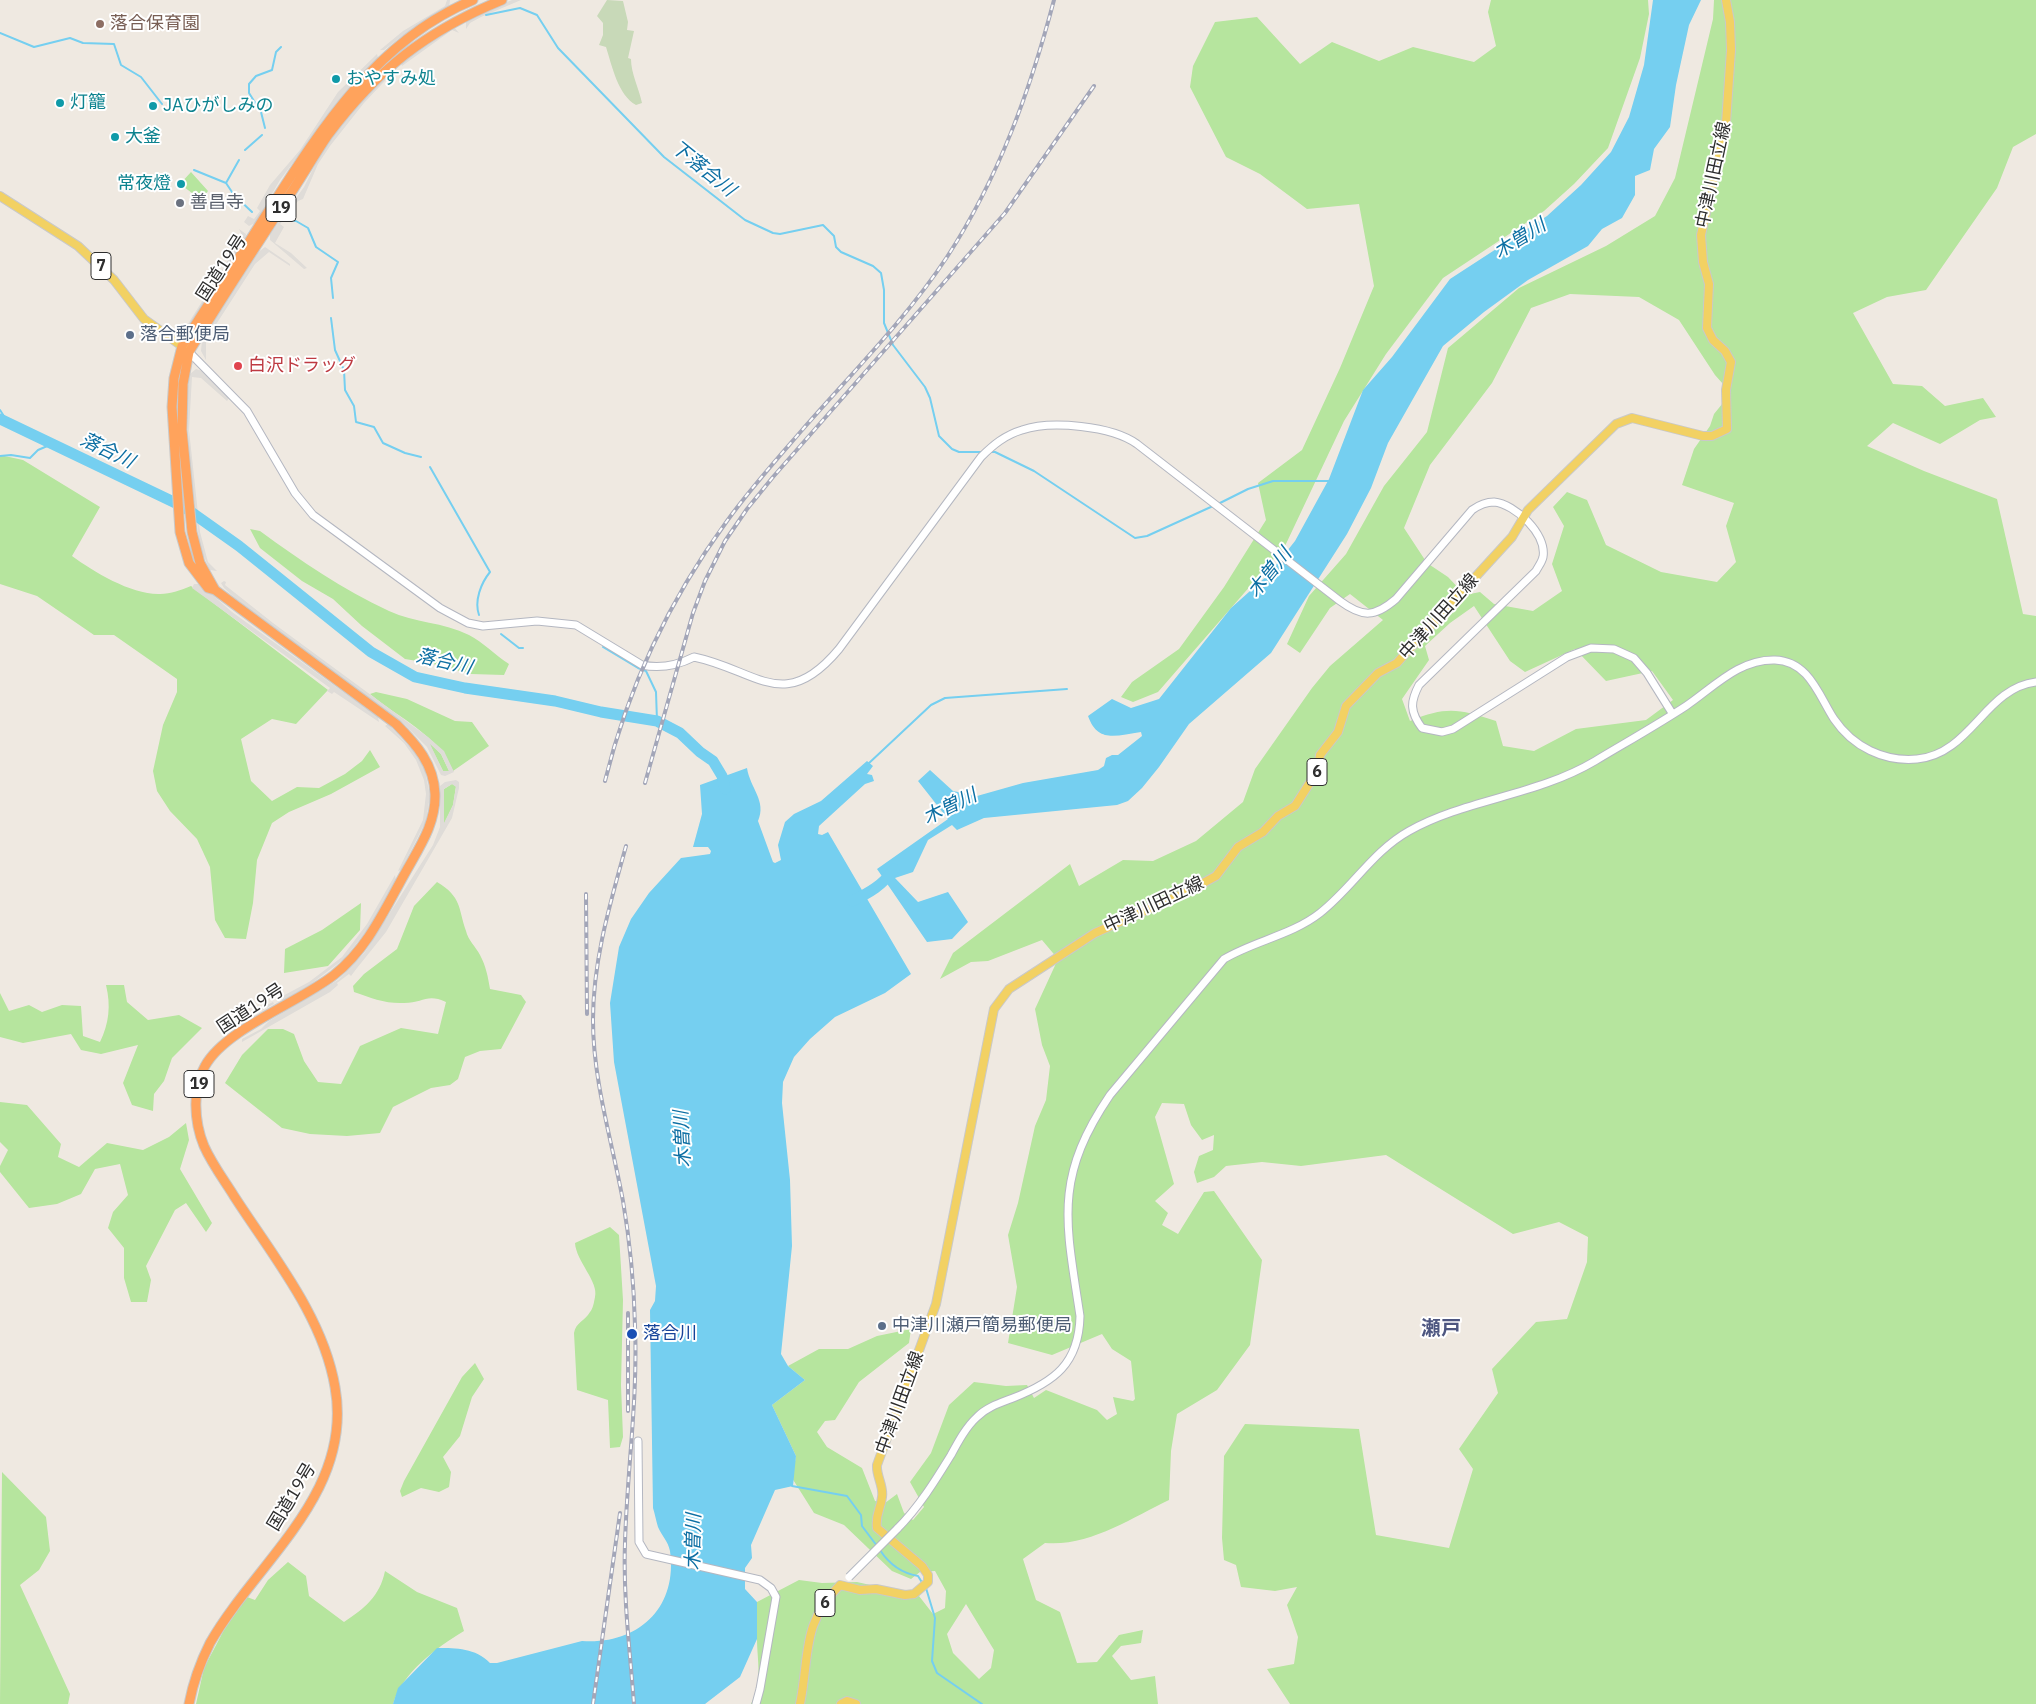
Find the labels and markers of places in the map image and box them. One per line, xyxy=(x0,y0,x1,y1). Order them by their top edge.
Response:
place label: 落合保育園 xyxy=(110,13,200,35)
marker: 落合保育園 xyxy=(94,18,106,30)
place label: おやすみ処 xyxy=(346,68,436,90)
marker: おやすみ処 xyxy=(330,73,342,85)
place label: 灯籠 xyxy=(70,92,106,114)
place label: JAひがしみの xyxy=(163,95,274,117)
marker: 灯籠 xyxy=(54,97,66,109)
marker: JAひがしみの xyxy=(147,100,159,112)
place label: 大釜 xyxy=(125,126,161,148)
marker: 大釜 xyxy=(109,131,121,143)
place label: 常夜燈 xyxy=(117,173,171,195)
marker: 常夜燈 xyxy=(175,178,187,190)
place label: 善昌寺 xyxy=(190,192,244,214)
marker: 善昌寺 xyxy=(174,197,186,209)
place label: 落合郵便局 xyxy=(140,324,230,346)
marker: 落合郵便局 xyxy=(124,329,136,341)
place label: 白沢ドラッグ xyxy=(248,355,356,377)
marker: 白沢ドラッグ xyxy=(232,360,244,372)
place label: 中津川瀬戸簡易郵便局 xyxy=(892,1315,1072,1337)
marker: 中津川瀬戸簡易郵便局 xyxy=(876,1320,888,1332)
place label: 落合川 xyxy=(643,1323,697,1345)
marker: 落合川 xyxy=(625,1327,639,1341)

